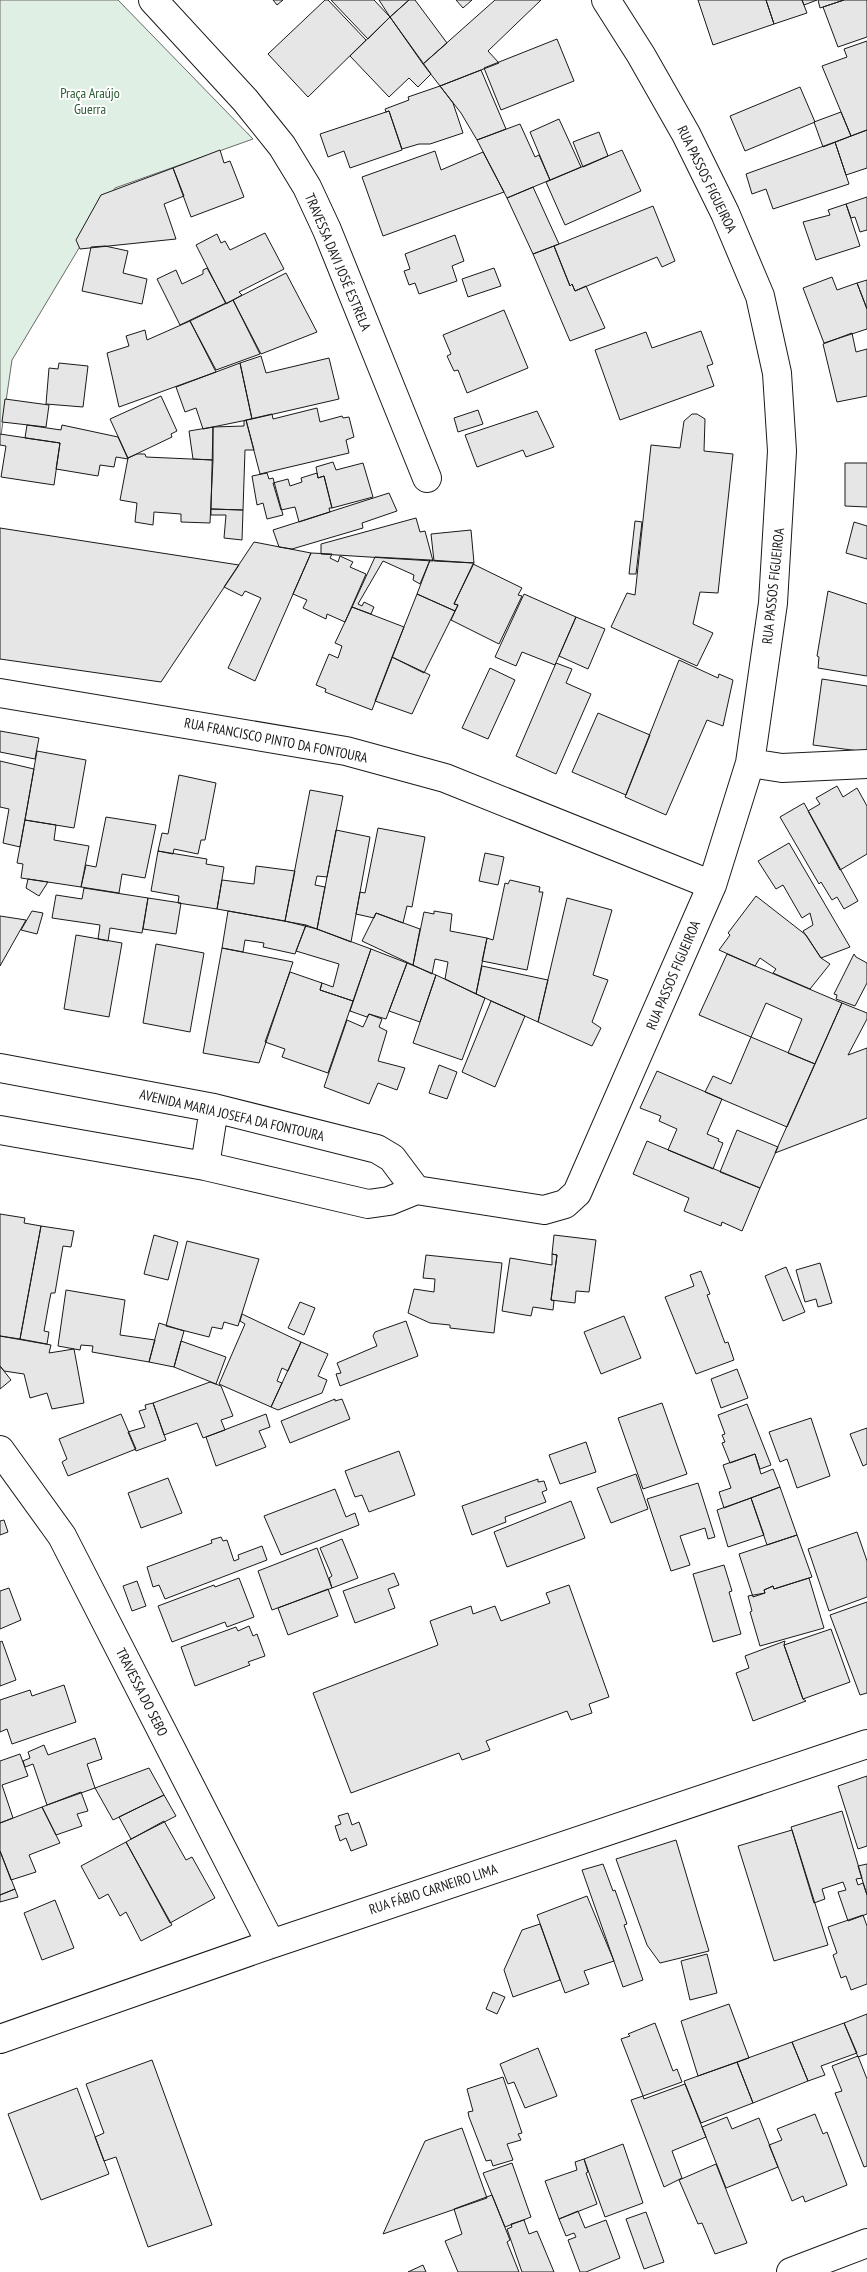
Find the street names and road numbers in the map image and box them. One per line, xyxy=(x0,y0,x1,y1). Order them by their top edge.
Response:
street label: RUA PASSOS FIGUEIROA xyxy=(673,123,741,236)
street label: TRAVESSA DAVI JOSÉ ESTRELA xyxy=(301,191,375,334)
street label: RUA PASSOS FIGUEIROA xyxy=(758,527,788,645)
street label: RUA FRANCISCO PINTO DA FONTOURA xyxy=(183,713,370,767)
street label: RUA PASSOS FIGUEIROA xyxy=(642,917,704,1032)
street label: AVENIDA MARIA JOSEFA DA FONTOURA xyxy=(138,1085,327,1145)
street label: TRAVESSA DO SEBO xyxy=(112,1645,172,1739)
street label: RUA FÁBIO CARNEIRO LIMA xyxy=(367,1860,500,1918)

